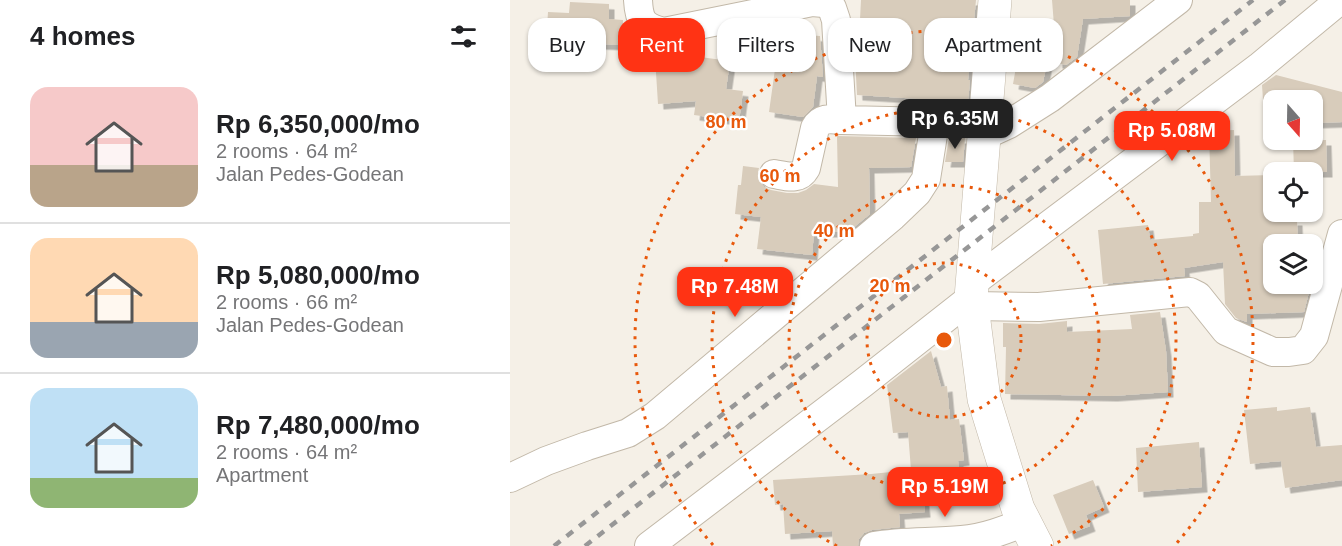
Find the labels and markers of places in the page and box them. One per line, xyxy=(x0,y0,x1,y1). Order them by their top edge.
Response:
pin: Rp 6.35M xyxy=(893,99,1017,150)
pin: Rp 5.08M xyxy=(1110,111,1234,162)
pin: Rp 7.48M xyxy=(673,267,797,318)
centre of rings xyxy=(934,330,954,350)
pin: Rp 5.19M xyxy=(883,467,1007,518)

